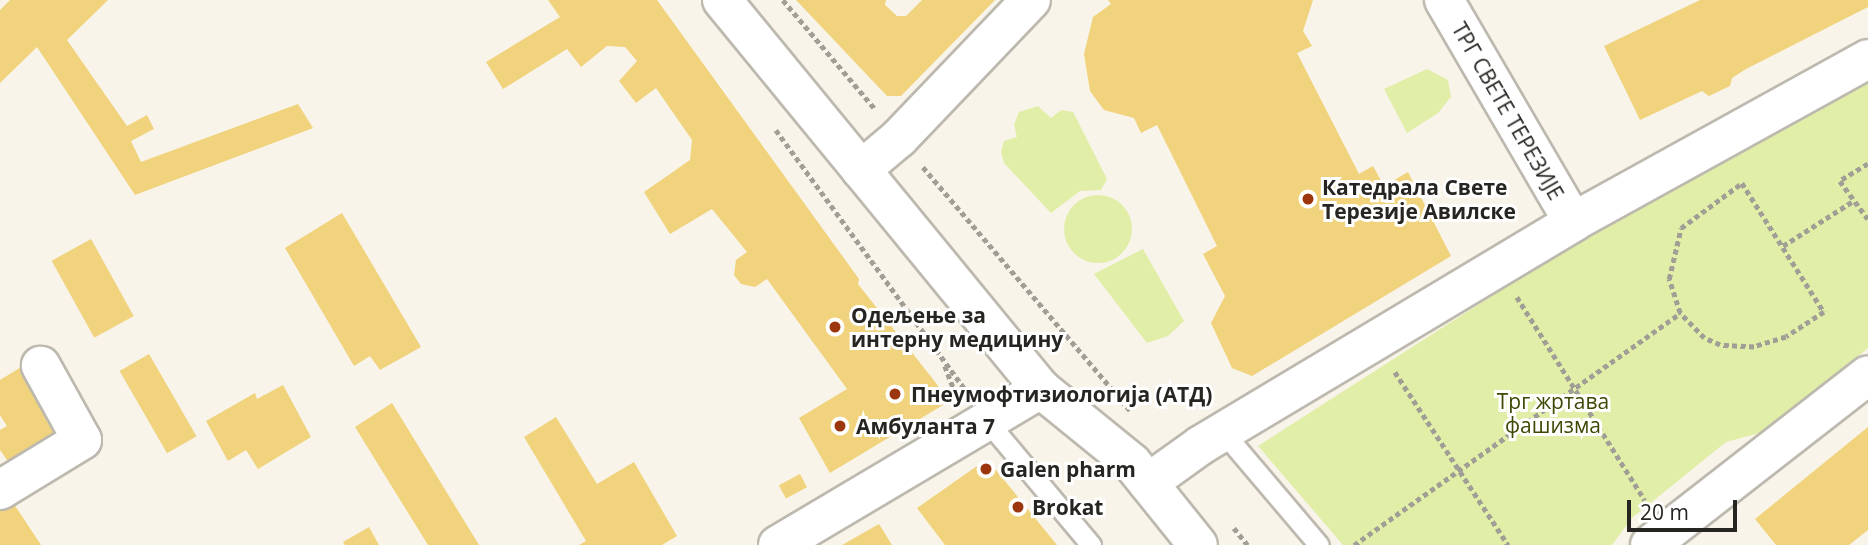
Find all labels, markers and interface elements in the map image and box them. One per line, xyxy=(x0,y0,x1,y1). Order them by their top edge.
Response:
street label: ТРГ СВЕТЕ ТЕРЕЗИЈЕ xyxy=(1447,18,1569,204)
place label: Катедрала Свете Терезије Авилске xyxy=(1322,174,1516,224)
marker: Катедрала Свете Терезије Авилске xyxy=(1300,191,1316,207)
place label: Одељење за интерну медицину xyxy=(851,302,1063,352)
marker: Одељење за интерну медицину xyxy=(825,317,845,337)
place label: Пнеумофтизиологија (АТД) xyxy=(911,381,1212,407)
marker: Пнеумофтизиологија (АТД) xyxy=(885,384,905,404)
park label: Трг жртава фашизма xyxy=(1497,388,1609,438)
place label: Амбуланта 7 xyxy=(856,413,995,439)
marker: Амбуланта 7 xyxy=(830,416,850,436)
place label: Galen pharm xyxy=(1000,456,1136,482)
marker: Galen pharm xyxy=(978,461,994,477)
scale bar xyxy=(1630,486,1740,530)
place label: Brokat xyxy=(1032,494,1103,520)
text: 20 m xyxy=(1640,498,1689,526)
marker: Brokat xyxy=(1010,499,1026,515)

